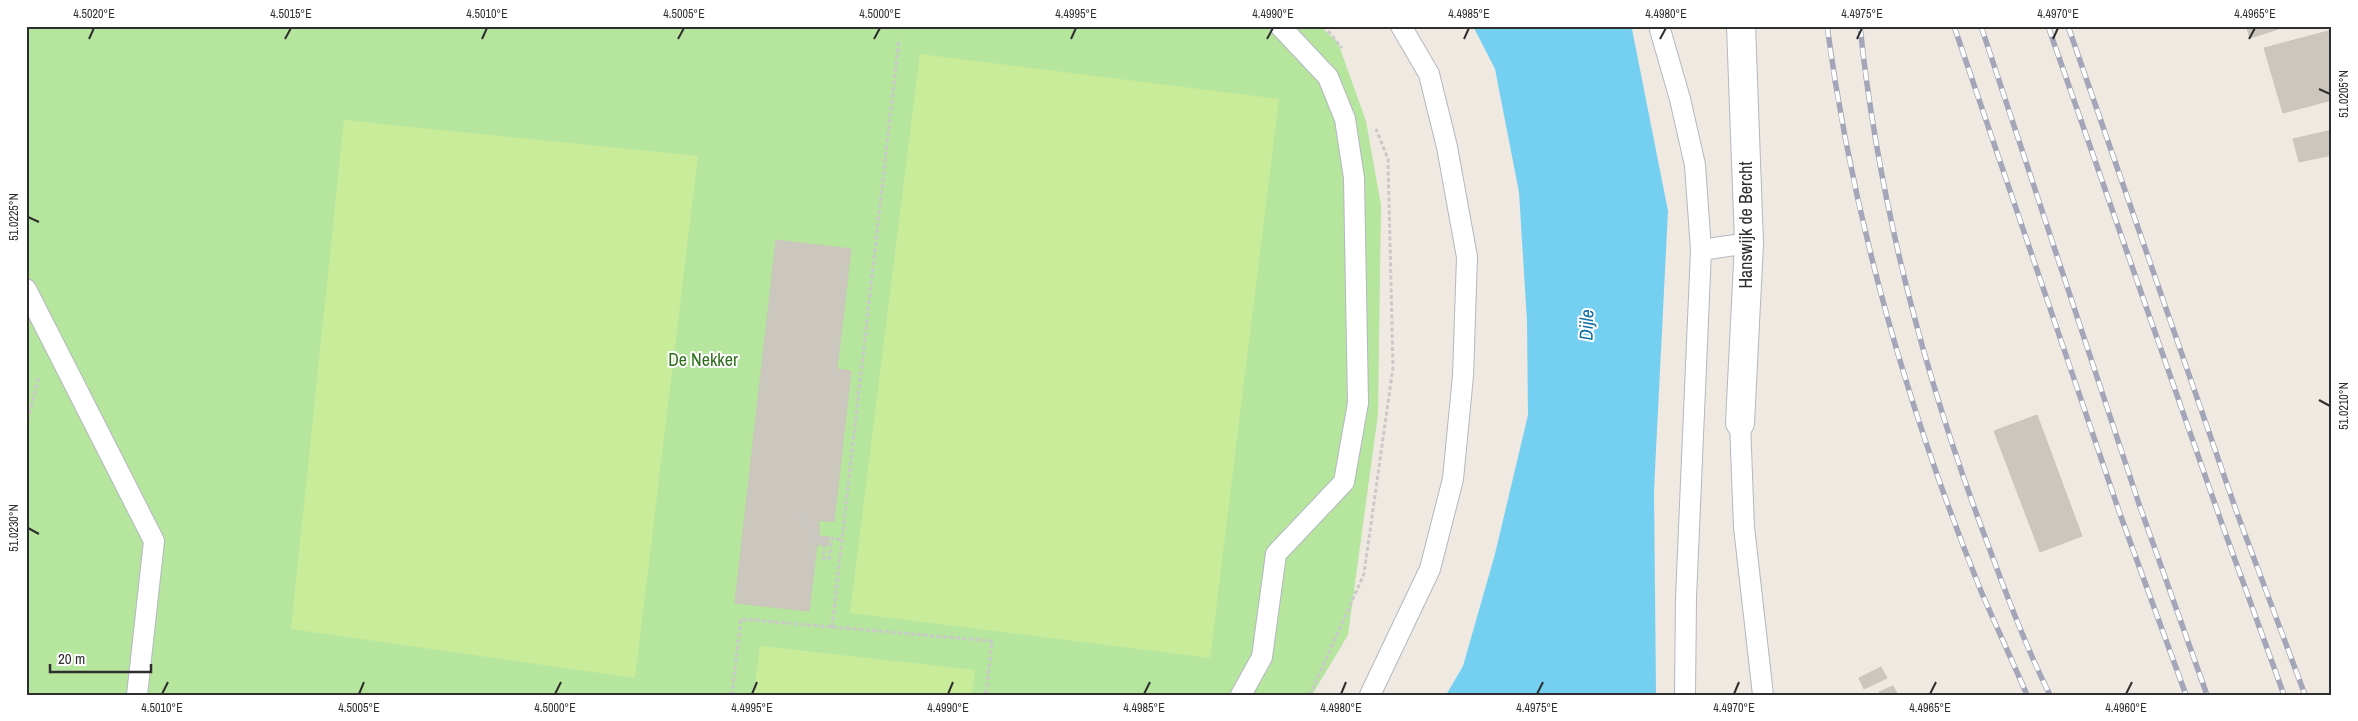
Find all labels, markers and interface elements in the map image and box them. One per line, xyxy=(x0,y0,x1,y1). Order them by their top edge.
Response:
text: 4.5020°E xyxy=(73,6,115,22)
text: 4.5015°E xyxy=(270,6,312,22)
text: 4.5010°E xyxy=(466,6,508,22)
text: 4.5005°E xyxy=(663,6,705,22)
text: 4.5000°E xyxy=(859,6,901,22)
text: 4.4995°E xyxy=(1055,6,1097,22)
text: 4.4990°E xyxy=(1252,6,1294,22)
text: 4.4985°E xyxy=(1448,6,1490,22)
text: 4.4980°E xyxy=(1645,6,1687,22)
text: 4.4975°E xyxy=(1841,6,1883,22)
text: 4.4970°E xyxy=(2037,6,2079,22)
text: 4.4965°E xyxy=(2234,6,2276,22)
text: 51.0205°N xyxy=(2336,70,2352,118)
street label: Hanswijk de Bercht xyxy=(1733,161,1758,289)
text: 51.0225°N xyxy=(6,193,22,241)
water label: Dijle xyxy=(1572,309,1600,341)
park label: De Nekker xyxy=(668,347,738,372)
text: 51.0210°N xyxy=(2336,382,2352,430)
text: 51.0230°N xyxy=(6,504,22,552)
scale bar xyxy=(50,641,151,673)
text: 20 m xyxy=(58,648,85,669)
text: 4.5010°E xyxy=(141,700,183,716)
text: 4.5005°E xyxy=(338,700,380,716)
text: 4.5000°E xyxy=(534,700,576,716)
text: 4.4995°E xyxy=(731,700,773,716)
text: 4.4990°E xyxy=(927,700,969,716)
text: 4.4985°E xyxy=(1123,700,1165,716)
text: 4.4980°E xyxy=(1320,700,1362,716)
text: 4.4975°E xyxy=(1516,700,1558,716)
text: 4.4970°E xyxy=(1713,700,1755,716)
text: 4.4965°E xyxy=(1909,700,1951,716)
text: 4.4960°E xyxy=(2105,700,2147,716)

